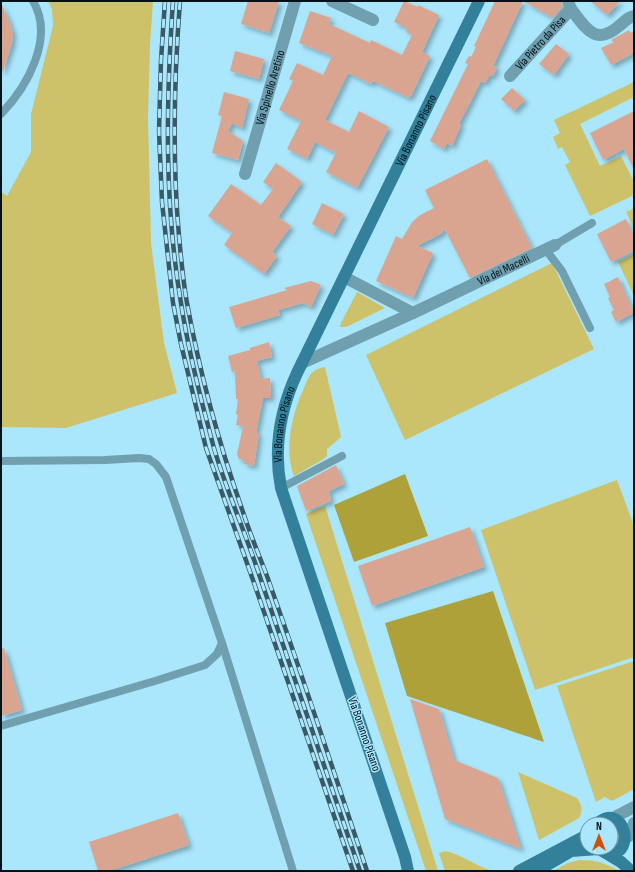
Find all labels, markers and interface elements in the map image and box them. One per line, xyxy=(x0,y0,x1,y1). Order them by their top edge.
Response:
street label: Via Pietro da Pisa xyxy=(512,12,569,73)
street label: Via Spinello Aretino xyxy=(252,48,288,127)
street label: Via Bonanno Pisano xyxy=(392,92,440,168)
street label: Via dei Macelli xyxy=(475,251,532,289)
street label: Via Bonanno Pisano xyxy=(270,384,298,463)
street label: Via Bonanno Pisano xyxy=(344,695,384,773)
north arrow xyxy=(579,816,619,856)
text: N xyxy=(596,820,602,833)

